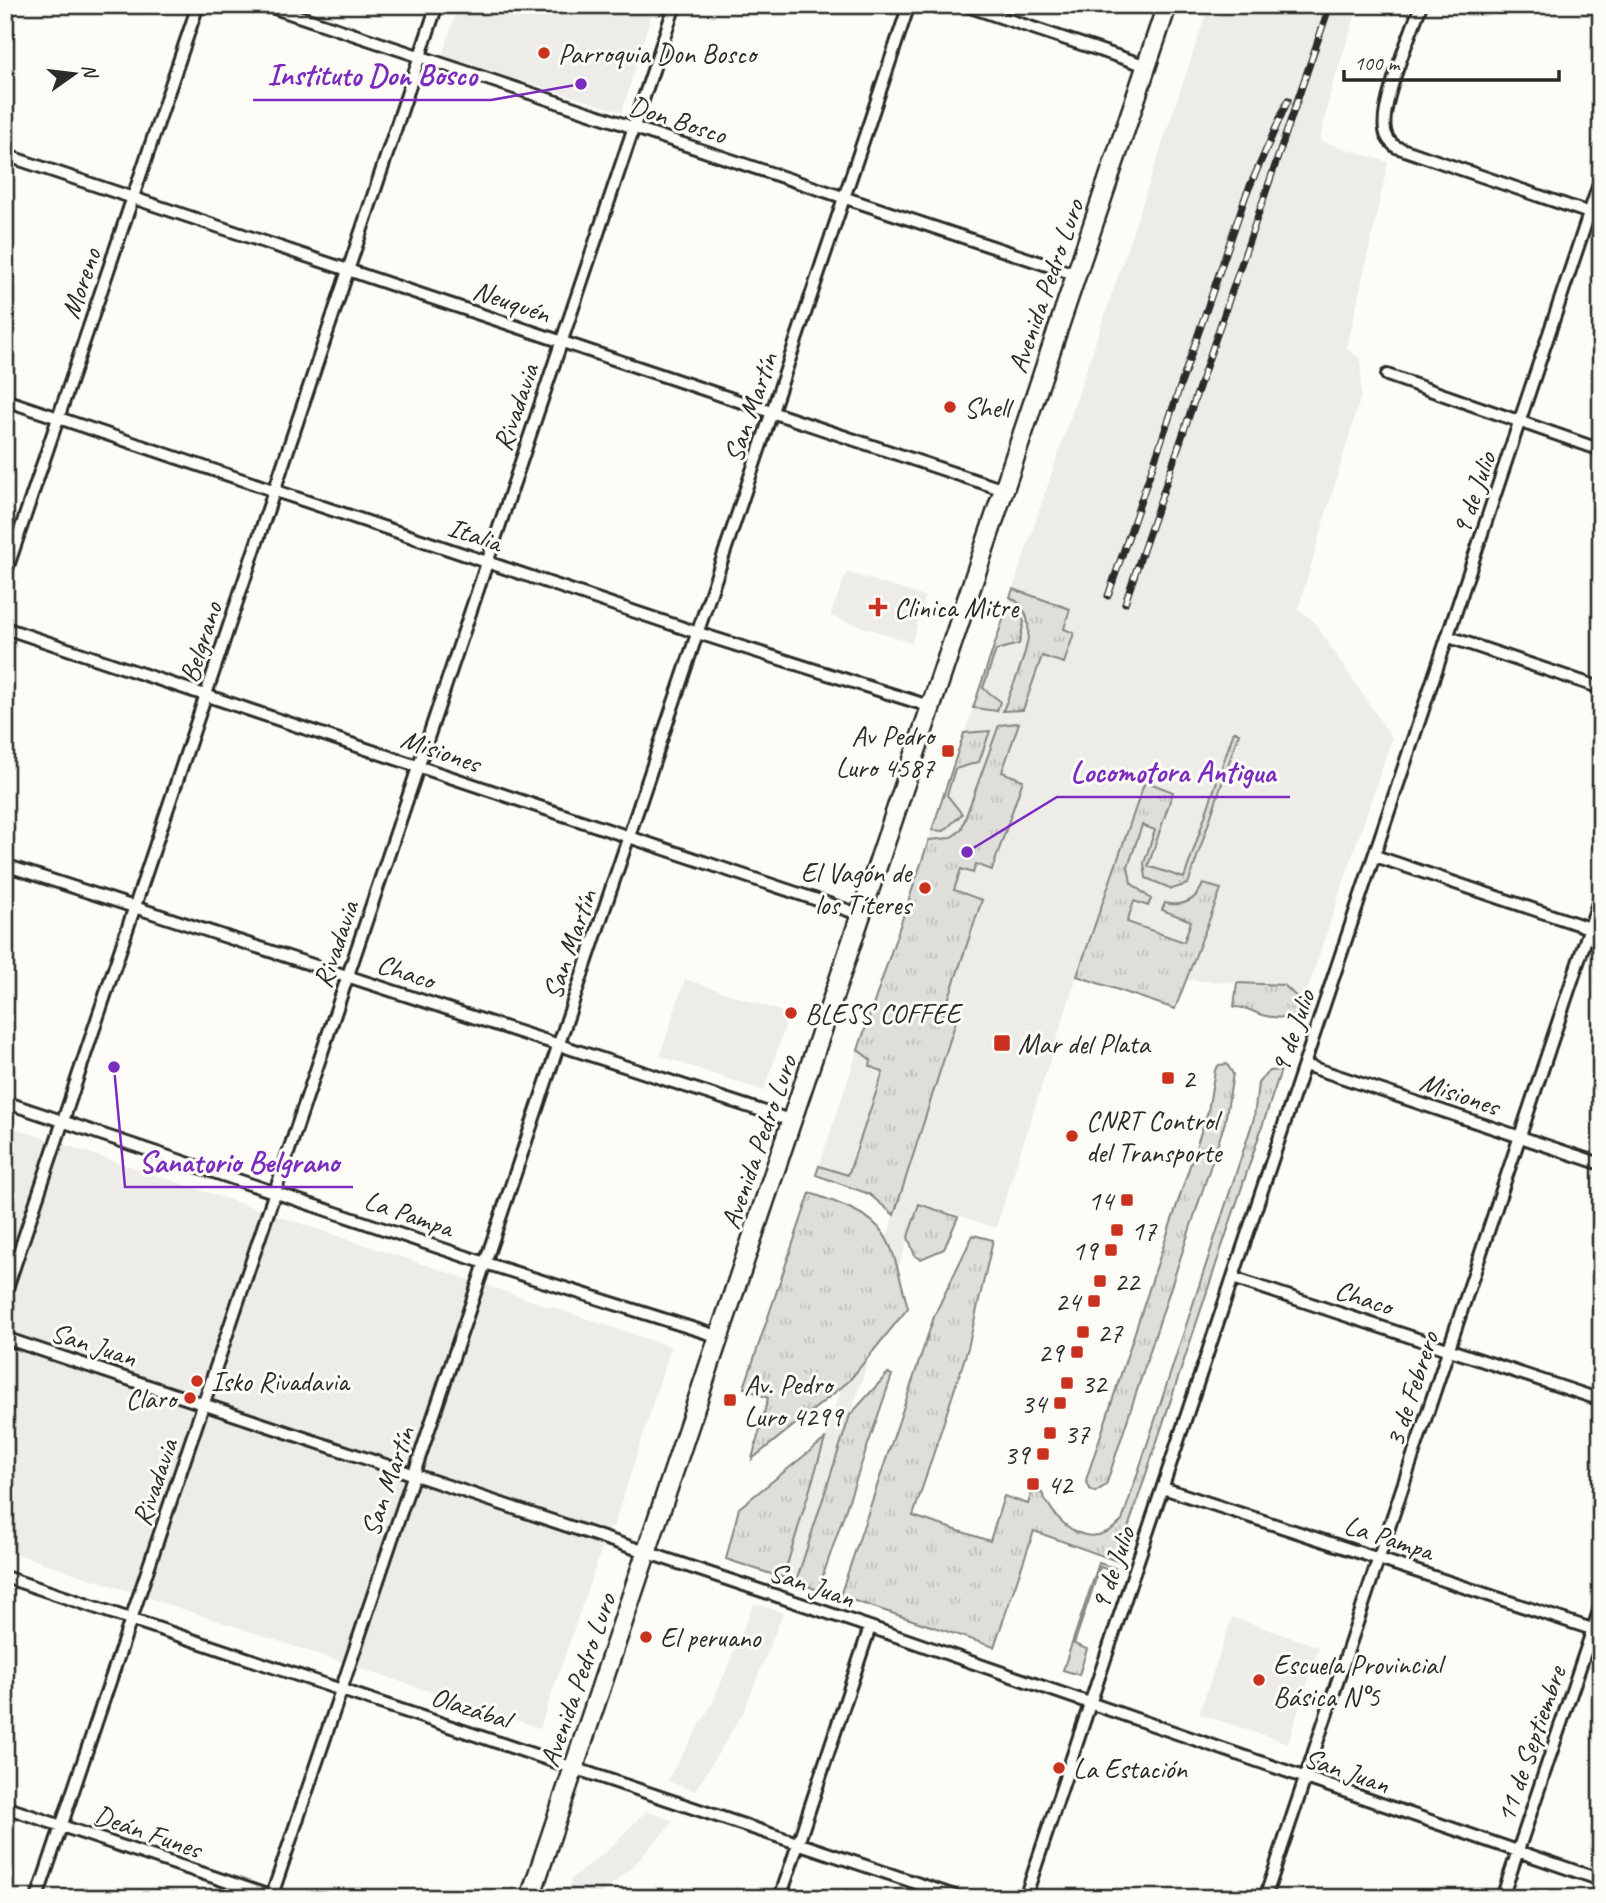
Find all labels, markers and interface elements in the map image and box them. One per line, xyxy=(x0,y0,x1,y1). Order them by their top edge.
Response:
place label: Parroquia Don Bosco xyxy=(558,36,759,71)
north arrow xyxy=(38,38,108,108)
scale bar xyxy=(1344,38,1559,82)
marker: Parroquia Don Bosco xyxy=(536,45,552,61)
callout: Instituto Don Bosco xyxy=(253,49,491,100)
text: 100 m xyxy=(1354,50,1401,76)
text: Instituto Don Bosco xyxy=(267,56,479,94)
text: N xyxy=(76,62,103,82)
street label: Don Bosco xyxy=(625,87,733,152)
street label: Avenida Pedro Luro xyxy=(999,193,1092,377)
street label: Moreno xyxy=(52,242,109,323)
street label: Neuquén xyxy=(469,272,556,331)
street label: San Martín xyxy=(715,346,786,467)
street label: Rivadavia xyxy=(484,358,547,455)
place label: Shell xyxy=(964,390,1015,425)
marker: Shell xyxy=(942,399,958,415)
street label: 9 de Julio xyxy=(1443,445,1505,539)
street label: Italia xyxy=(443,509,509,561)
place label: Clinica Mitre xyxy=(894,590,1020,625)
street label: Belgrano xyxy=(171,596,231,687)
marker: Clinica Mitre xyxy=(868,597,888,617)
place label: Av Pedro Luro 4587 xyxy=(836,718,937,785)
street label: Misiones xyxy=(397,721,487,781)
marker: Av Pedro Luro 4587 xyxy=(940,743,956,759)
callout: Locomotora Antigua xyxy=(1057,746,1290,797)
text: Locomotora Antigua xyxy=(1070,753,1278,791)
place label: El Vagón de los Títeres xyxy=(801,855,913,922)
marker: El Vagón de los Títeres xyxy=(917,880,933,896)
street label: San Martín xyxy=(534,883,605,1004)
street label: Rivadavia xyxy=(304,895,367,992)
street label: Chaco xyxy=(373,946,442,998)
street label: 9 de Julio xyxy=(1262,983,1324,1077)
place label: BLESS COFFEE xyxy=(805,996,963,1031)
marker: BLESS COFFEE xyxy=(783,1005,799,1021)
place label: Mar del Plata xyxy=(1018,1026,1152,1061)
marker: Mar del Plata xyxy=(992,1033,1012,1053)
street label: Avenida Pedro Luro xyxy=(712,1049,805,1233)
place label: 2 xyxy=(1182,1061,1197,1096)
street label: Misiones xyxy=(1416,1064,1506,1124)
marker: 2 xyxy=(1160,1070,1176,1086)
place label: CNRT Control del Transporte xyxy=(1086,1103,1223,1170)
marker: CNRT Control del Transporte xyxy=(1064,1128,1080,1144)
callout: Sanatorio Belgrano xyxy=(125,1136,353,1187)
text: Sanatorio Belgrano xyxy=(139,1143,342,1181)
street label: La Pampa xyxy=(360,1182,460,1246)
place label: 14 xyxy=(1088,1183,1115,1218)
marker: 14 xyxy=(1119,1192,1135,1208)
place label: 17 xyxy=(1131,1213,1158,1248)
marker: 17 xyxy=(1109,1222,1125,1238)
place label: 19 xyxy=(1072,1233,1099,1268)
marker: 19 xyxy=(1103,1242,1119,1258)
place label: 22 xyxy=(1114,1264,1142,1299)
street label: Chaco xyxy=(1331,1272,1400,1324)
marker: 22 xyxy=(1092,1273,1108,1289)
place label: 24 xyxy=(1055,1284,1082,1319)
marker: 24 xyxy=(1086,1293,1102,1309)
street label: San Juan xyxy=(47,1314,141,1375)
place label: 27 xyxy=(1097,1315,1124,1350)
marker: 27 xyxy=(1075,1324,1091,1340)
street label: 3 de Febrero xyxy=(1376,1325,1447,1451)
place label: 29 xyxy=(1038,1335,1065,1370)
marker: 29 xyxy=(1069,1344,1085,1360)
place label: Isko Rivadavia xyxy=(211,1364,351,1399)
place label: 32 xyxy=(1081,1366,1109,1401)
place label: Av. Pedro Luro 4299 xyxy=(744,1367,845,1434)
marker: Isko Rivadavia xyxy=(189,1373,205,1389)
marker: 32 xyxy=(1059,1375,1075,1391)
place label: Claro xyxy=(126,1381,179,1416)
place label: 34 xyxy=(1021,1386,1048,1421)
marker: Claro xyxy=(182,1390,198,1406)
marker: Av. Pedro Luro 4299 xyxy=(722,1392,738,1408)
marker: 34 xyxy=(1052,1395,1068,1411)
place label: 37 xyxy=(1064,1416,1091,1451)
street label: San Martín xyxy=(352,1420,423,1541)
marker: 37 xyxy=(1042,1425,1058,1441)
street label: Rivadavia xyxy=(123,1433,186,1530)
place label: 39 xyxy=(1004,1437,1031,1472)
marker: 39 xyxy=(1035,1446,1051,1462)
place label: 42 xyxy=(1047,1467,1075,1502)
marker: 42 xyxy=(1025,1476,1041,1492)
street label: La Pampa xyxy=(1340,1507,1440,1569)
street label: 9 de Julio xyxy=(1082,1520,1144,1614)
street label: San Juan xyxy=(765,1554,859,1615)
street label: Avenida Pedro Luro xyxy=(531,1587,624,1771)
place label: El peruano xyxy=(660,1620,763,1655)
marker: El peruano xyxy=(638,1629,654,1645)
place label: Escuela Provincial Básica N°5 xyxy=(1273,1647,1447,1714)
street label: 11 de Septiembre xyxy=(1487,1660,1574,1827)
marker: Escuela Provincial Básica N°5 xyxy=(1251,1672,1267,1688)
street label: Olazábal xyxy=(427,1678,520,1738)
street label: San Juan xyxy=(1300,1740,1394,1801)
place label: La Estación xyxy=(1073,1751,1188,1786)
marker: La Estación xyxy=(1051,1760,1067,1776)
street label: Deán Funes xyxy=(90,1797,208,1867)

